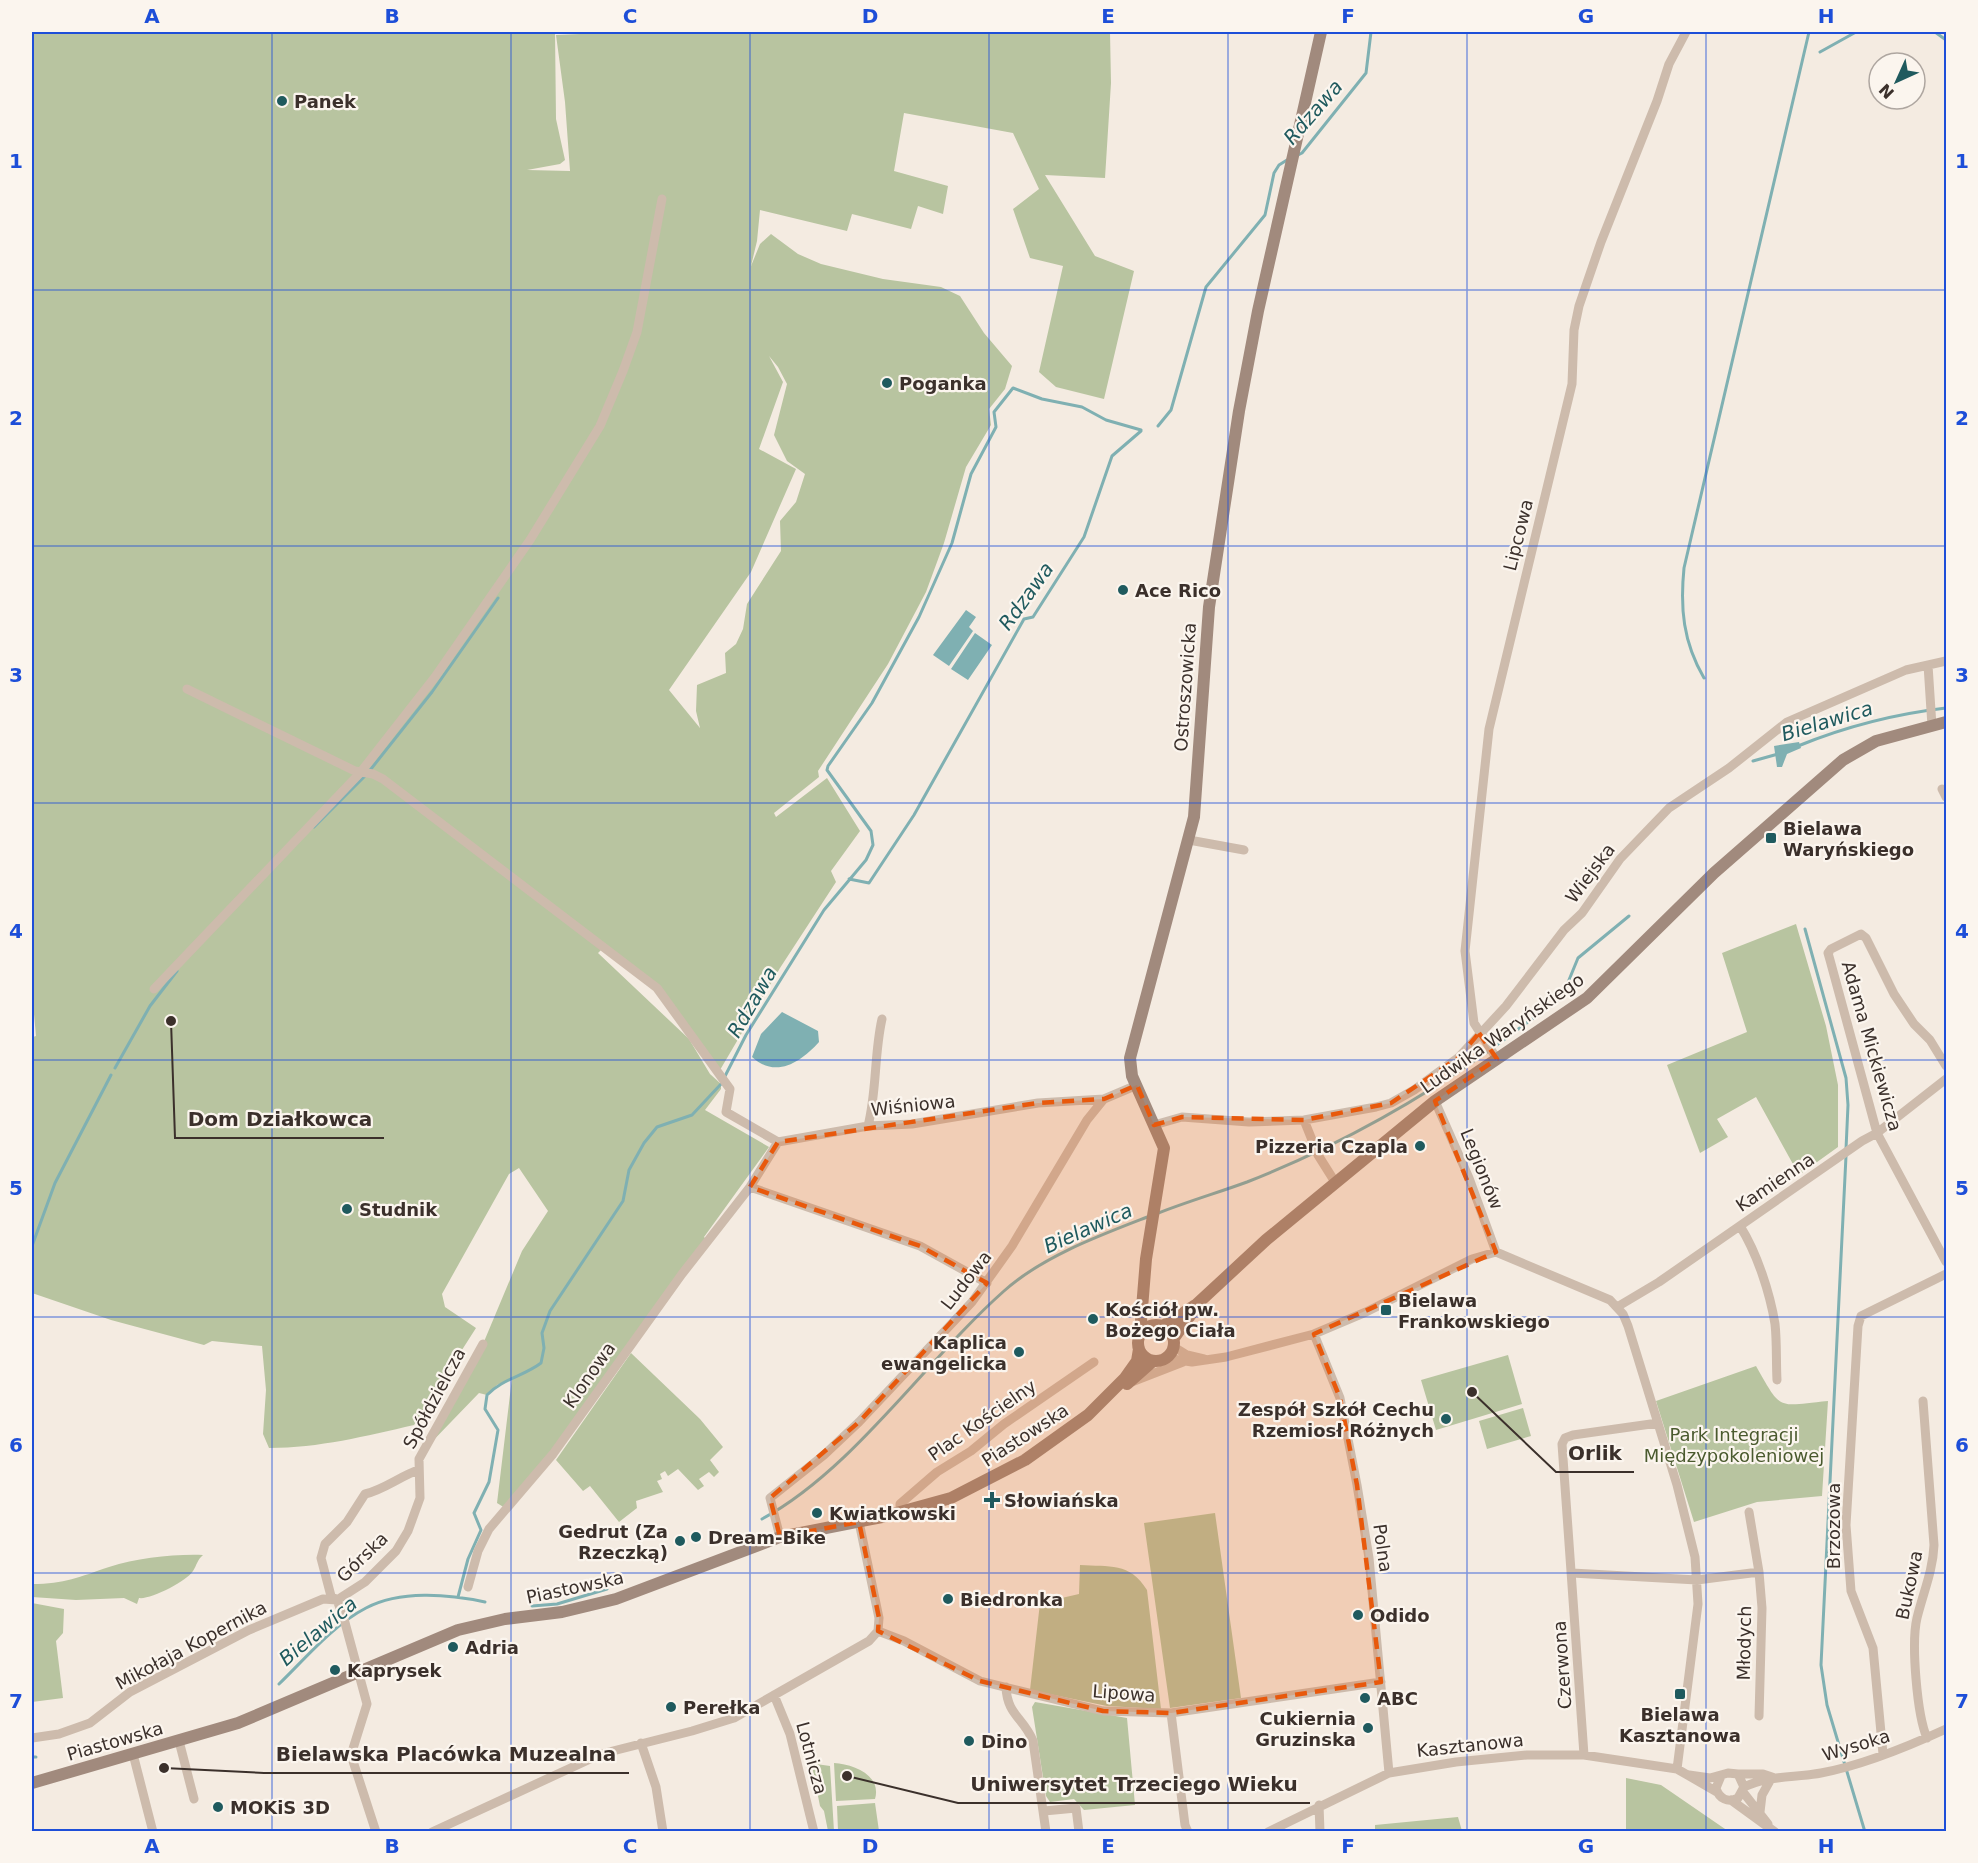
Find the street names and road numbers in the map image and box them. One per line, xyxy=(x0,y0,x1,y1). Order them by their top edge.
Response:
street label: Lipcowa xyxy=(1499,497,1537,573)
street label: Ostroszowicka xyxy=(1170,622,1200,752)
street label: Wiejska xyxy=(1561,839,1619,907)
street label: Adama Mickiewicza xyxy=(1838,959,1906,1133)
street label: Ludwika Waryńskiego xyxy=(1416,969,1588,1097)
street label: Wiśniowa xyxy=(870,1090,956,1120)
street label: Legionów xyxy=(1456,1125,1508,1213)
street label: Kamienna xyxy=(1732,1148,1818,1216)
street label: Ludowa xyxy=(936,1246,996,1314)
street label: Klonowa xyxy=(559,1338,619,1412)
street label: Spółdzielcza xyxy=(399,1344,469,1452)
street label: Plac Kościelny xyxy=(924,1375,1040,1465)
street label: Piastowska xyxy=(978,1399,1072,1471)
street label: Brzozowa xyxy=(1823,1483,1844,1569)
street label: Polna xyxy=(1369,1522,1397,1574)
street label: Górska xyxy=(332,1528,392,1586)
street label: Bukowa xyxy=(1891,1548,1927,1622)
street label: Piastowska xyxy=(524,1566,626,1608)
street label: Mikołaja Kopernika xyxy=(112,1596,270,1694)
street label: Młodych xyxy=(1733,1605,1755,1681)
street label: Czerwona xyxy=(1548,1620,1576,1710)
street label: Lipowa xyxy=(1092,1680,1156,1706)
street label: Piastowska xyxy=(64,1717,166,1765)
street label: Lotnicza xyxy=(792,1719,832,1797)
street label: Wysoka xyxy=(1820,1725,1892,1765)
street label: Kasztanowa xyxy=(1415,1729,1525,1761)

